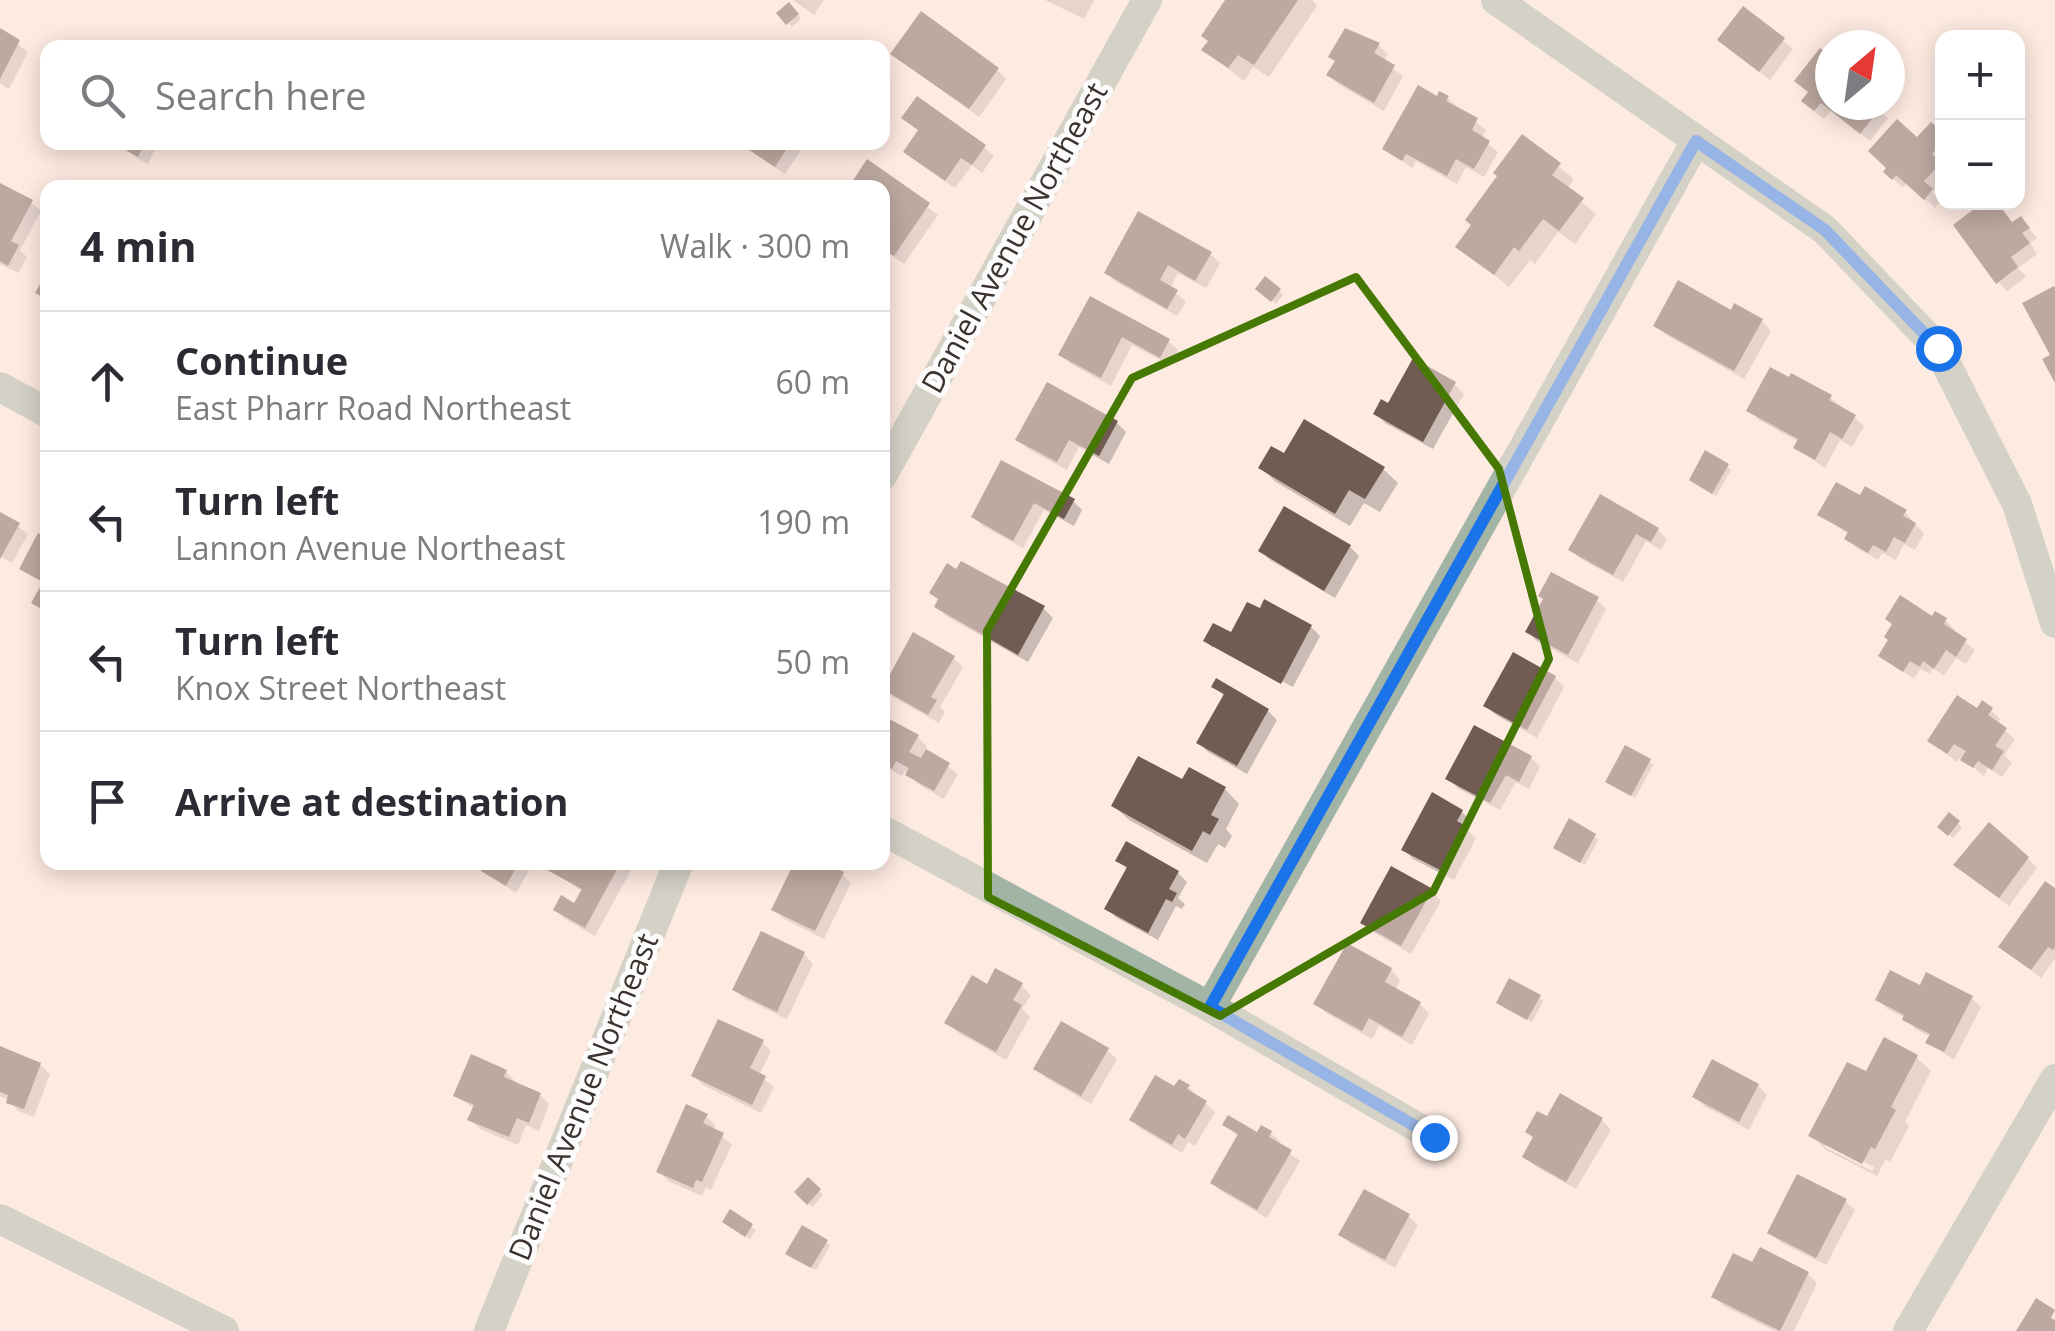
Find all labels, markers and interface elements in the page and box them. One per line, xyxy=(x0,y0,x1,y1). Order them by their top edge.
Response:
north arrow xyxy=(1815,30,1905,120)
map controls xyxy=(1935,30,2025,210)
button: + xyxy=(1935,30,2025,120)
search box xyxy=(40,40,890,150)
icon: search xyxy=(75,68,130,123)
text: Search here xyxy=(155,69,367,121)
street label: Daniel Avenue Northeast xyxy=(911,75,1116,400)
button: − xyxy=(1935,120,2025,210)
text: 4 min xyxy=(80,217,197,274)
text: Walk · 300 m xyxy=(660,224,850,267)
route start xyxy=(1916,326,1962,372)
text: Continue xyxy=(175,334,348,386)
icon: ahead xyxy=(80,354,135,409)
text: 60 m xyxy=(775,360,850,403)
text: East Pharr Road Northeast xyxy=(175,386,571,429)
text: Turn left xyxy=(175,474,339,526)
icon: left xyxy=(80,494,135,549)
text: 190 m xyxy=(757,500,850,543)
text: Lannon Avenue Northeast xyxy=(175,526,566,569)
text: Turn left xyxy=(175,614,339,666)
icon: left xyxy=(80,634,135,689)
text: 50 m xyxy=(775,640,850,683)
text: Knox Street Northeast xyxy=(175,666,506,709)
icon: arrive xyxy=(80,774,135,829)
text: Arrive at destination xyxy=(175,775,569,827)
street label: Daniel Avenue Northeast xyxy=(498,927,667,1266)
route end xyxy=(1412,1115,1458,1161)

